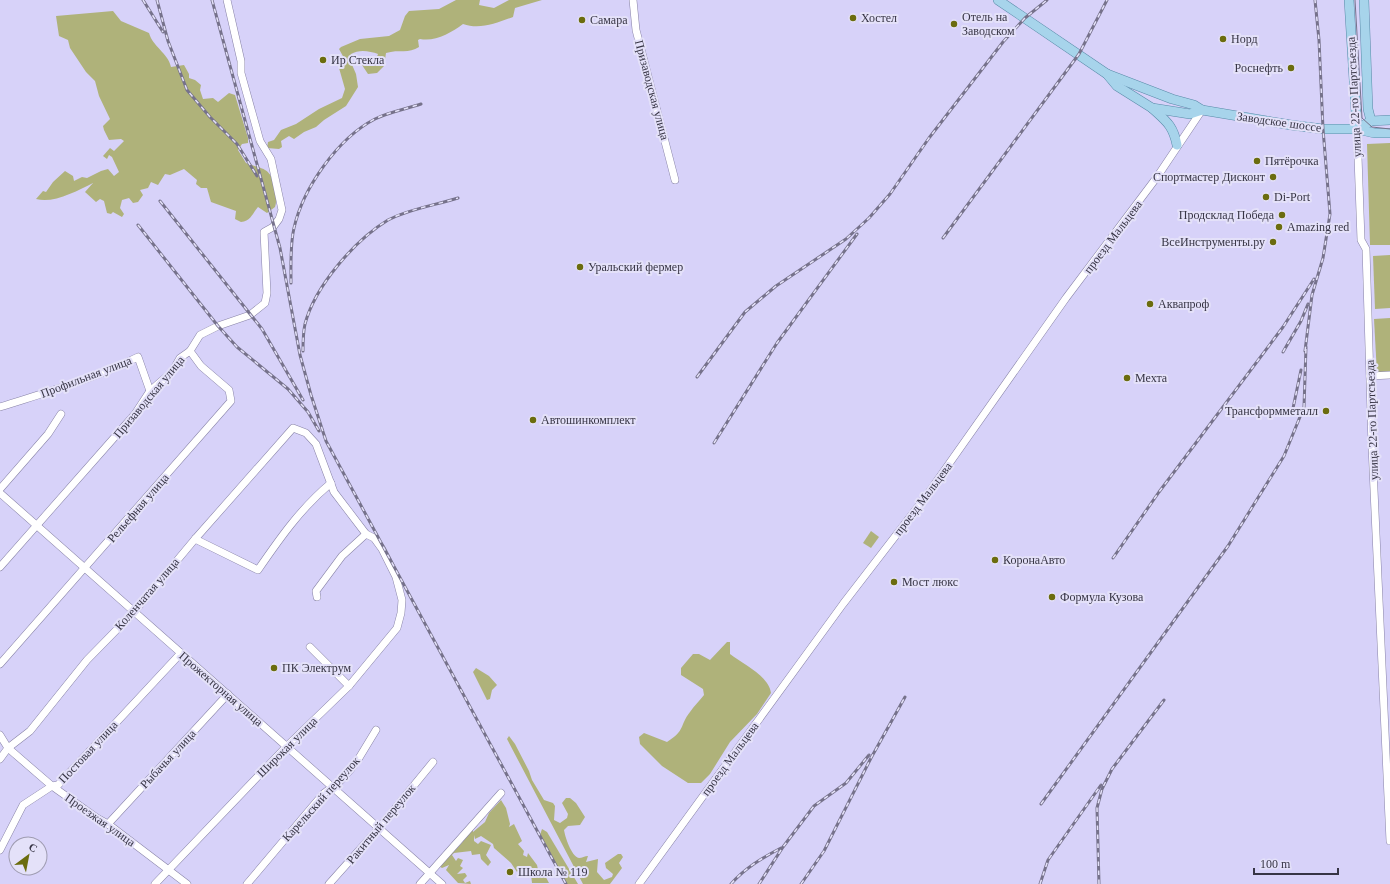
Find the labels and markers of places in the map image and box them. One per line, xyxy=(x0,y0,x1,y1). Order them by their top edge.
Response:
place label: Отель на Заводском xyxy=(962,10,1015,38)
place label: Хостел xyxy=(861,11,897,25)
place label: Самара xyxy=(590,13,628,27)
marker: Хостел xyxy=(848,13,858,23)
marker: Самара xyxy=(577,15,587,25)
marker: Отель на Заводском xyxy=(949,19,959,29)
place label: Норд xyxy=(1231,32,1258,46)
marker: Норд xyxy=(1218,34,1228,44)
place label: Ир Стекла xyxy=(331,53,385,67)
marker: Ир Стекла xyxy=(318,55,328,65)
place label: Роснефть xyxy=(1235,61,1284,75)
marker: Роснефть xyxy=(1286,63,1296,73)
place label: Пятёрочка xyxy=(1265,154,1319,168)
marker: Пятёрочка xyxy=(1252,156,1262,166)
place label: Спортмастер Дисконт xyxy=(1153,170,1266,184)
marker: Спортмастер Дисконт xyxy=(1268,172,1278,182)
place label: Di-Port xyxy=(1274,190,1311,204)
marker: Di-Port xyxy=(1261,192,1271,202)
place label: Продсклад Победа xyxy=(1179,208,1275,222)
marker: Продсклад Победа xyxy=(1277,210,1287,220)
place label: Amazing red xyxy=(1287,220,1349,234)
marker: Amazing red xyxy=(1274,222,1284,232)
place label: ВсеИнструменты.ру xyxy=(1161,235,1265,249)
marker: ВсеИнструменты.ру xyxy=(1268,237,1278,247)
place label: Уральский фермер xyxy=(588,260,683,274)
marker: Уральский фермер xyxy=(575,262,585,272)
place label: Аквапроф xyxy=(1158,297,1210,311)
marker: Аквапроф xyxy=(1145,299,1155,309)
place label: Мехта xyxy=(1135,371,1168,385)
marker: Мехта xyxy=(1122,373,1132,383)
place label: Трансформметалл xyxy=(1225,404,1318,418)
marker: Трансформметалл xyxy=(1321,406,1331,416)
place label: Автошинкомплект xyxy=(541,413,636,427)
marker: Автошинкомплект xyxy=(528,415,538,425)
place label: КоронаАвто xyxy=(1003,553,1065,567)
marker: КоронаАвто xyxy=(990,555,1000,565)
place label: Мост люкс xyxy=(902,575,958,589)
marker: Мост люкс xyxy=(889,577,899,587)
place label: Формула Кузова xyxy=(1060,590,1144,604)
marker: Формула Кузова xyxy=(1047,592,1057,602)
place label: ПК Электрум xyxy=(282,661,351,675)
marker: ПК Электрум xyxy=(269,663,279,673)
place label: Школа № 119 xyxy=(518,865,588,879)
marker: Школа № 119 xyxy=(505,867,515,877)

